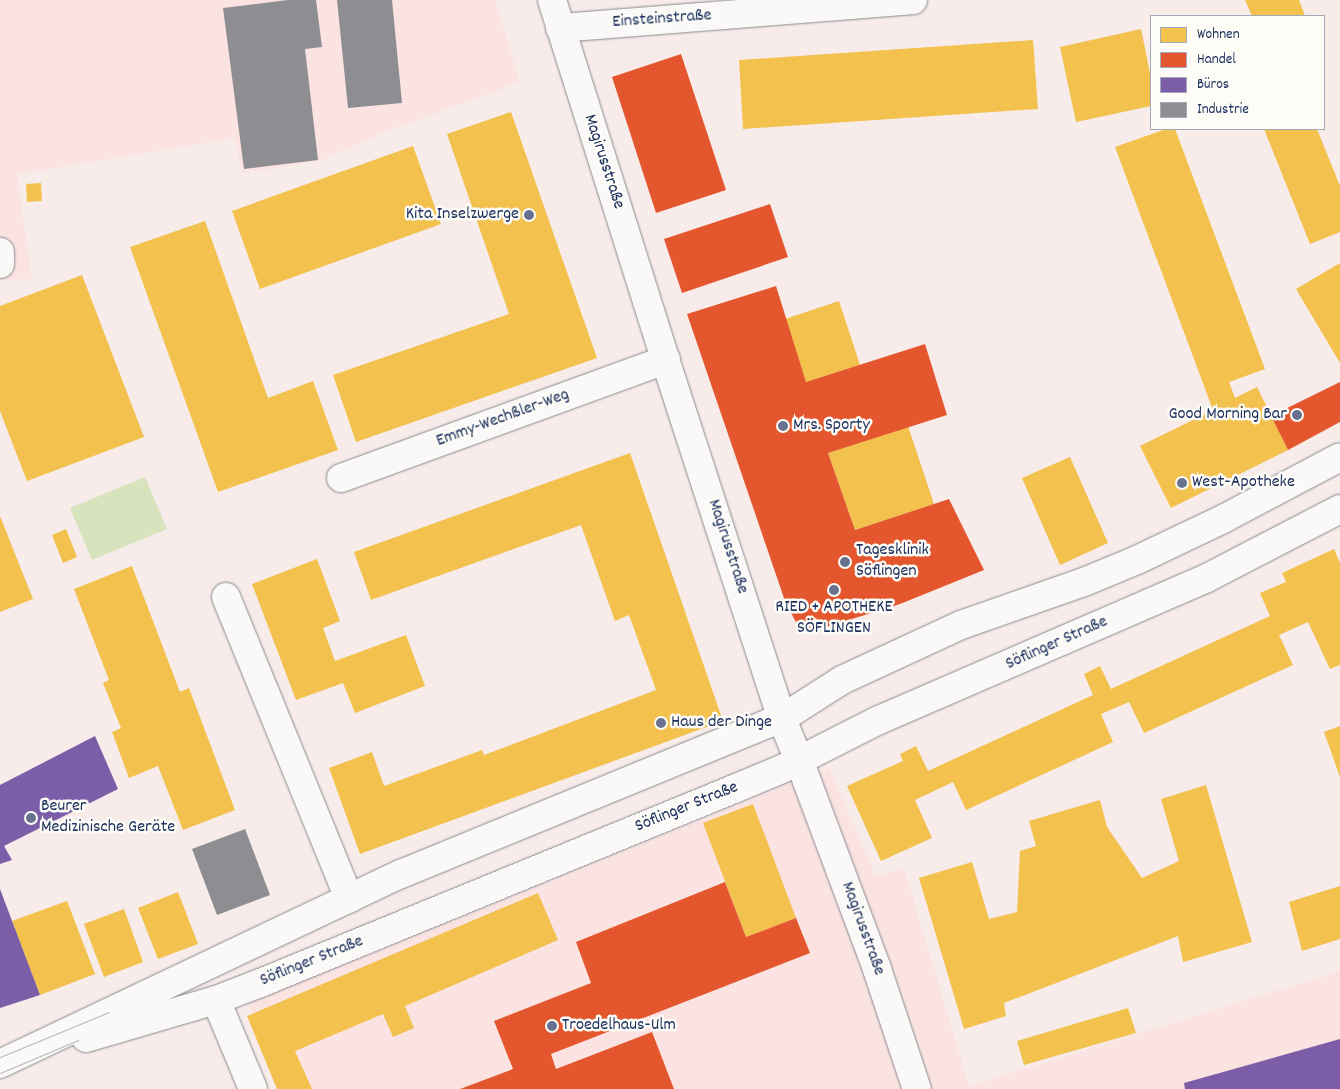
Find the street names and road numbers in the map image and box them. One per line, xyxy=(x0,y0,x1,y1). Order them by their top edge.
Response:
street label: Einsteinstraße xyxy=(612,6,712,34)
street label: Magirusstraße xyxy=(578,112,628,212)
street label: Emmy-Wechßler-Weg xyxy=(434,385,572,453)
street label: Magirusstraße xyxy=(702,497,752,597)
street label: Söflinger Straße xyxy=(1003,612,1111,676)
street label: Söflinger Straße xyxy=(632,778,742,838)
street label: Magirusstraße xyxy=(835,879,889,979)
street label: Söflinger Straße xyxy=(257,932,367,992)

